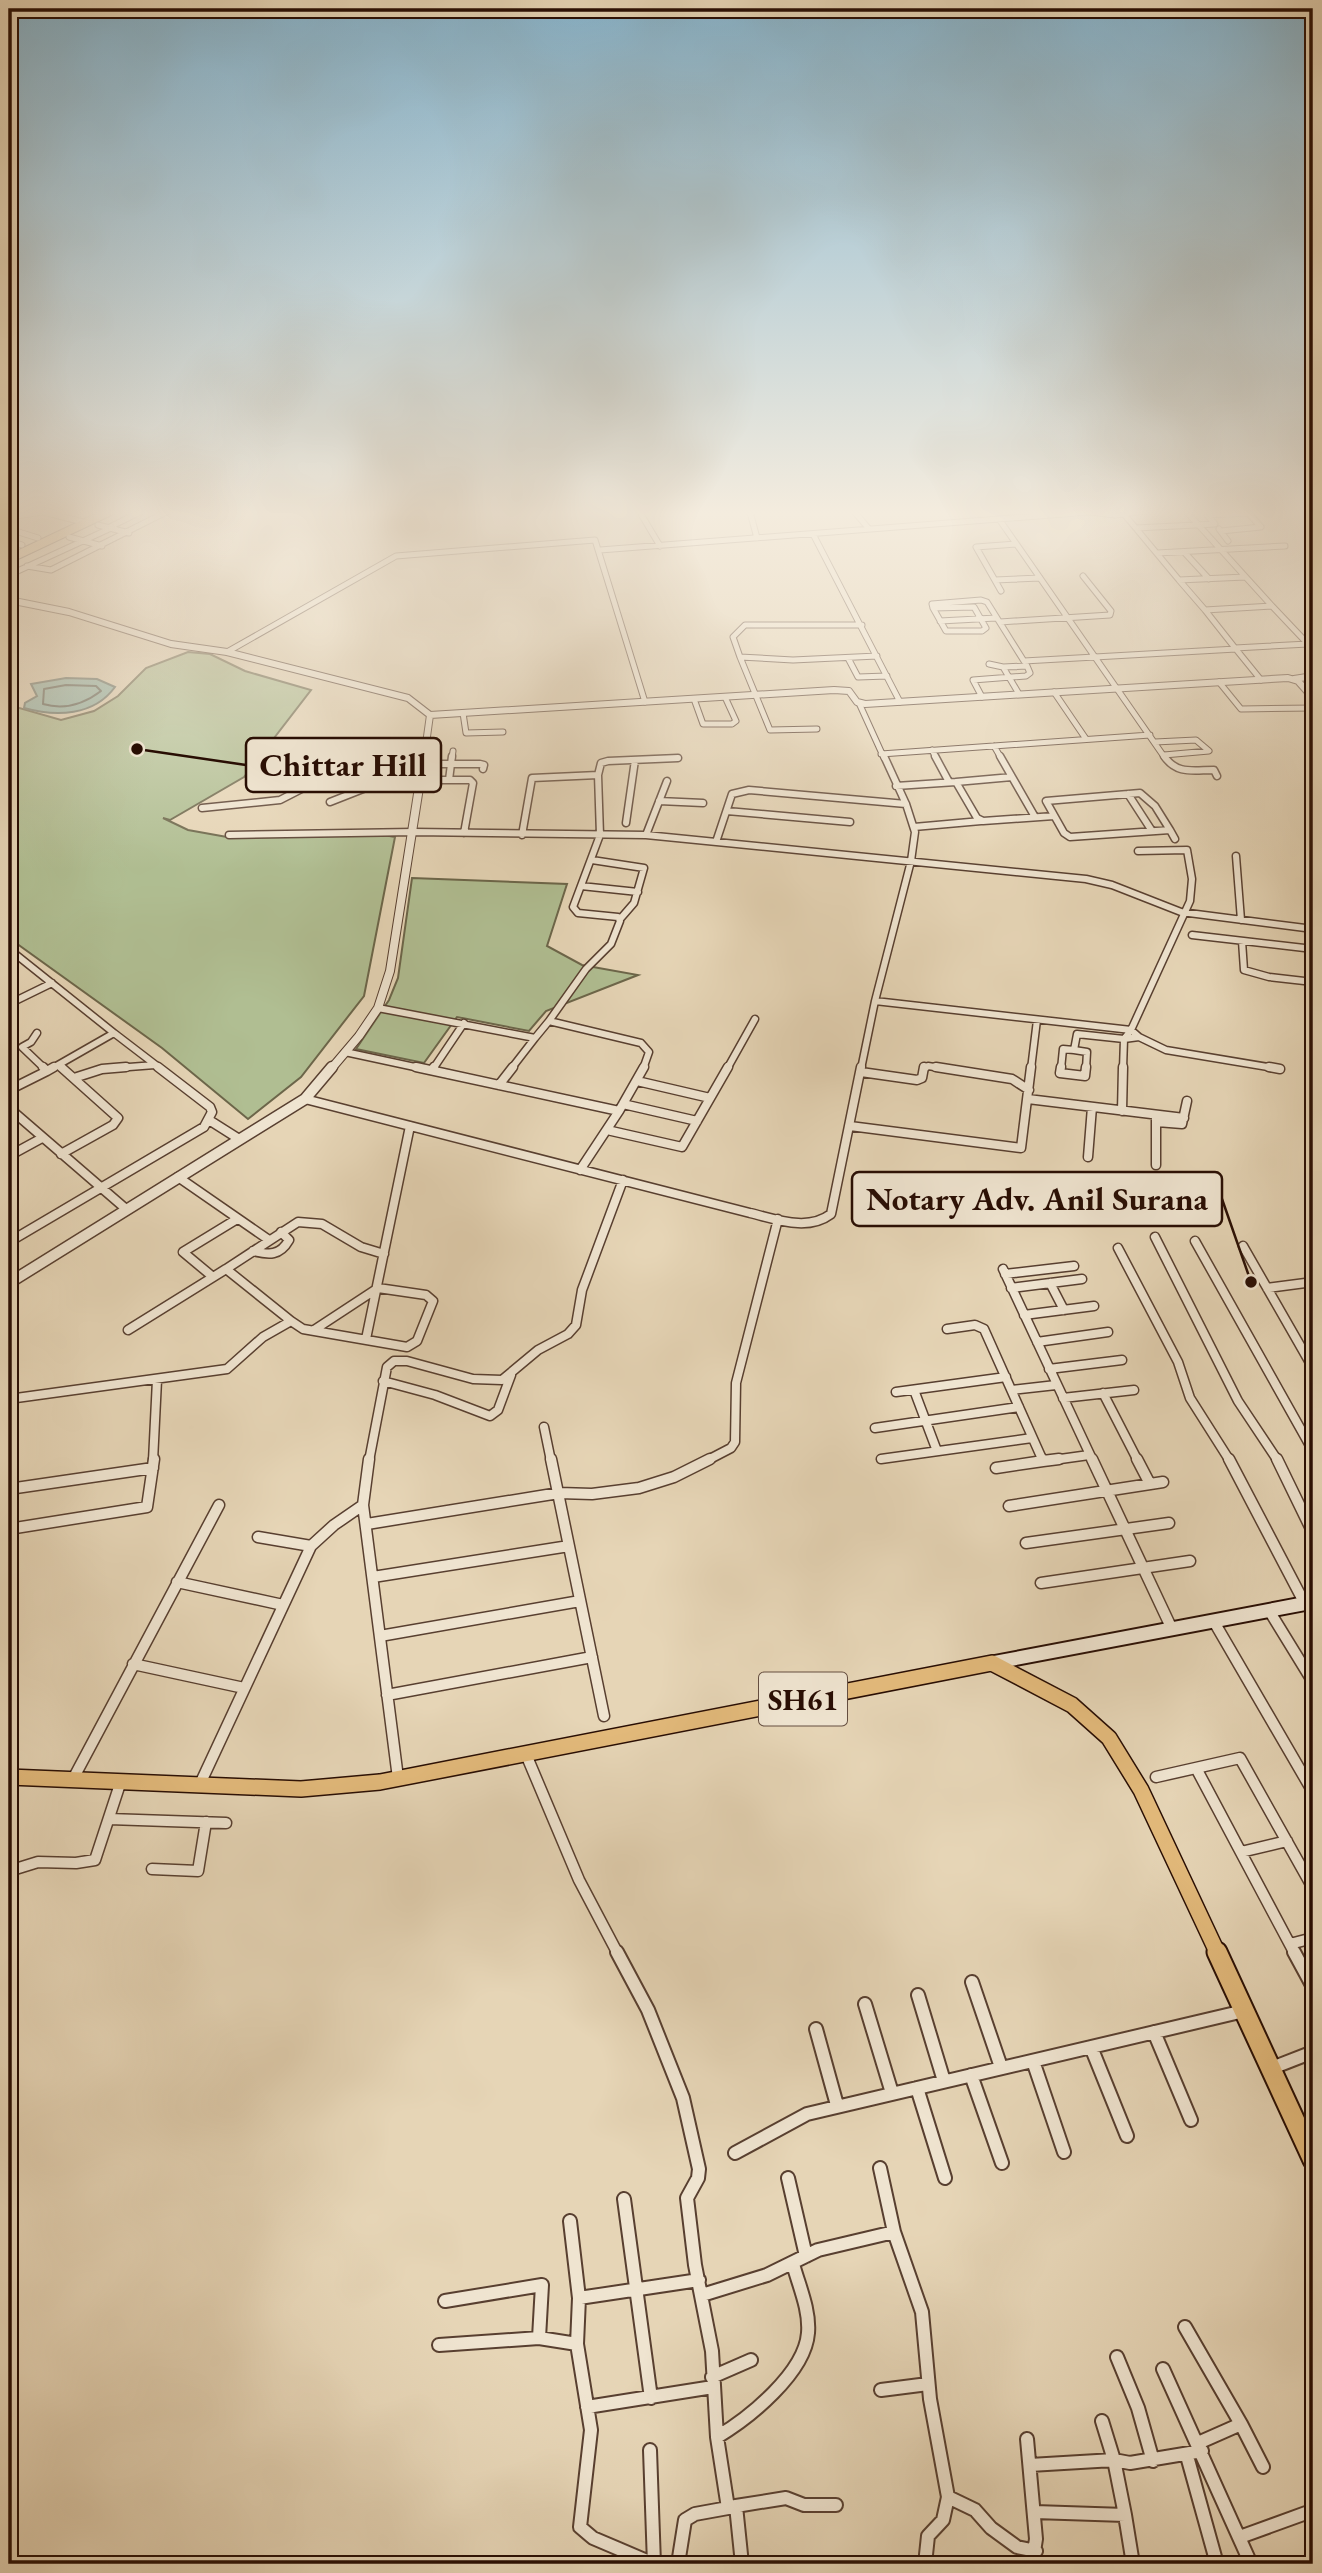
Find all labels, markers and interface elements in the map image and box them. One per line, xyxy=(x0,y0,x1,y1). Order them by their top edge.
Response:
callout: Chittar Hill xyxy=(246,738,441,792)
text: Chittar Hill xyxy=(259,743,427,786)
callout: Notary Adv. Anil Surana xyxy=(852,1172,1222,1226)
text: Notary Adv. Anil Surana xyxy=(866,1177,1209,1220)
road number: SH61 xyxy=(759,1672,847,1726)

